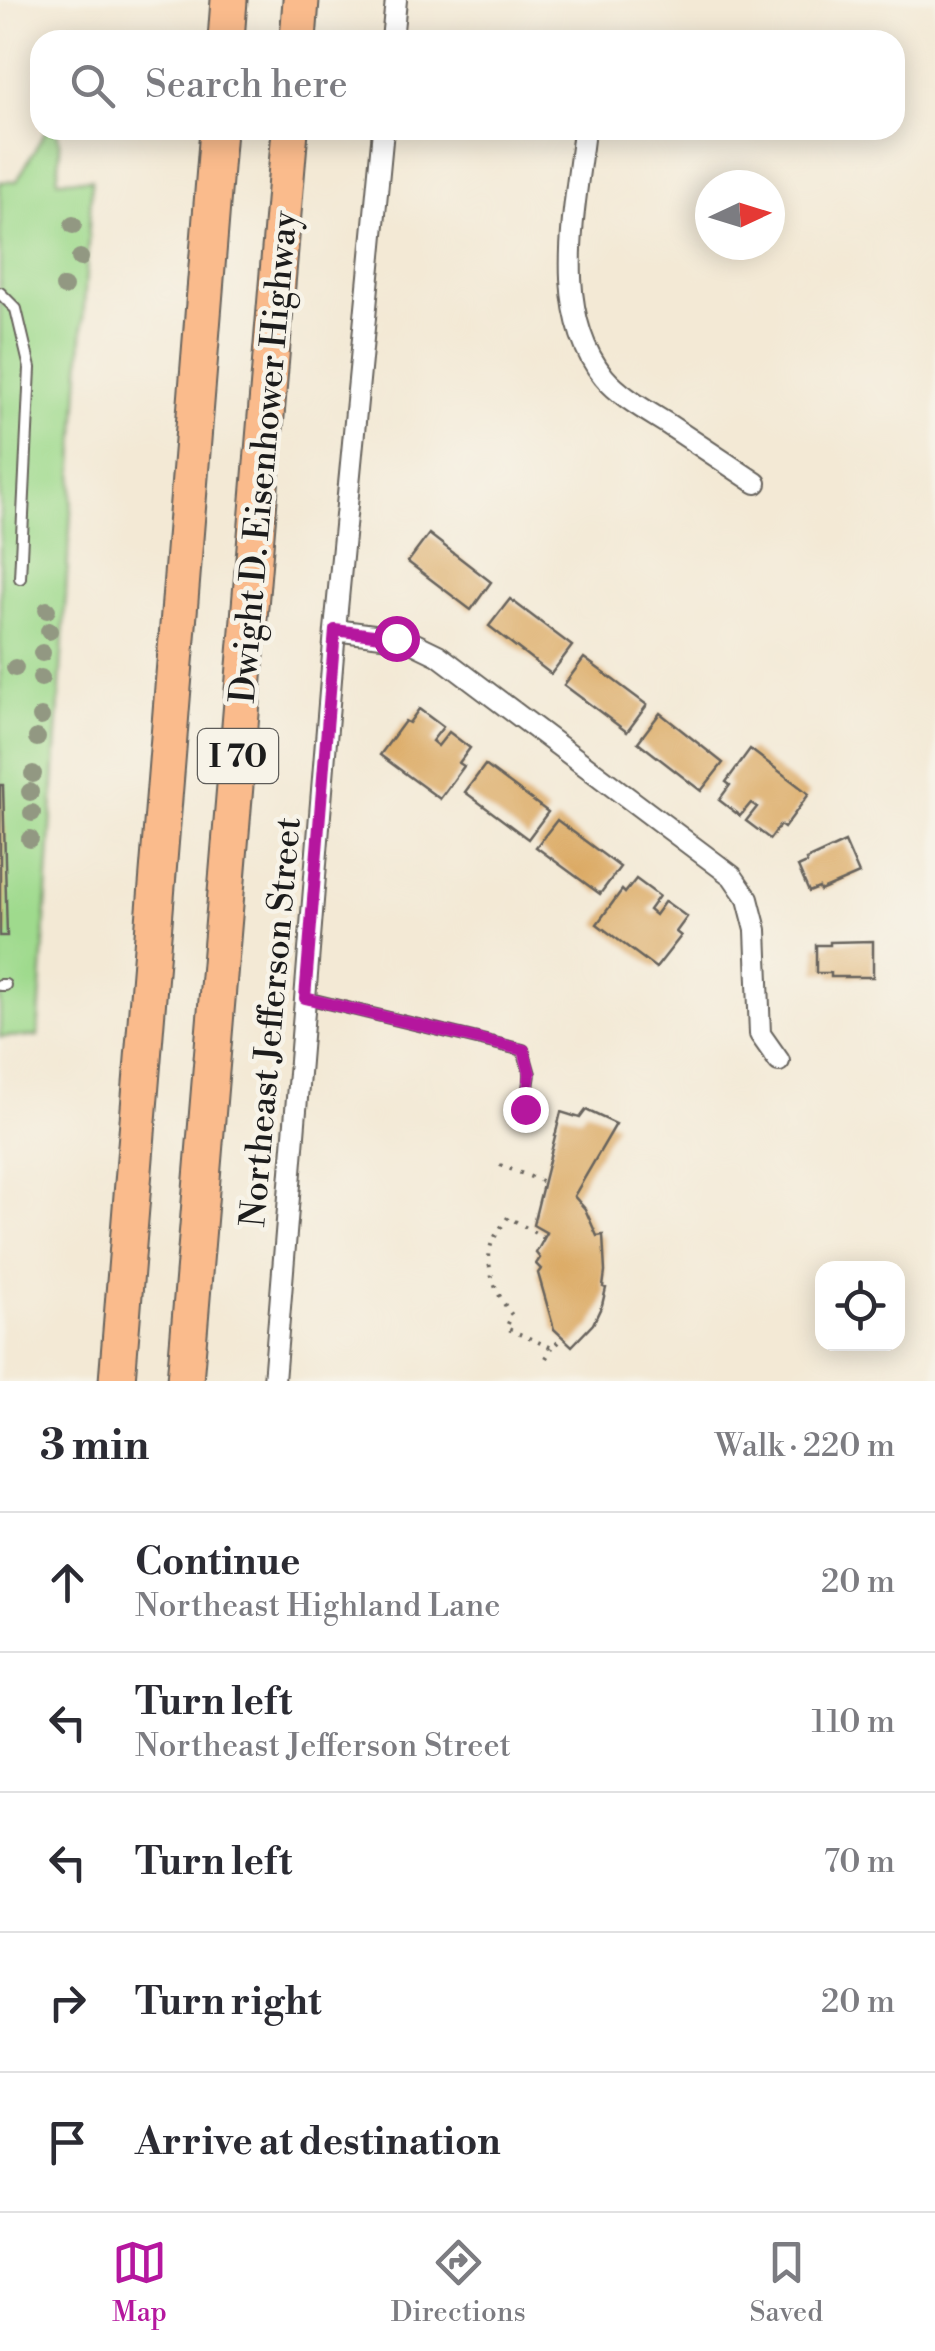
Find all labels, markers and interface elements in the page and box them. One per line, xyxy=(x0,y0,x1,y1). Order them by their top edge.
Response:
search box xyxy=(30,30,905,140)
icon: search xyxy=(65,58,120,113)
text: Search here xyxy=(145,62,348,109)
north arrow xyxy=(695,170,785,260)
street label: Dwight D. Eisenhower Highway xyxy=(222,208,308,705)
route start xyxy=(374,616,420,662)
road number: I 70 xyxy=(198,729,278,783)
street label: Northeast Jefferson Street xyxy=(232,815,311,1229)
route end xyxy=(503,1087,549,1133)
map controls xyxy=(815,1261,905,1351)
button: locate xyxy=(815,1261,905,1351)
text: 3 min xyxy=(40,1420,149,1473)
text: Walk · 220 m xyxy=(715,1426,895,1466)
text: Continue xyxy=(135,1539,300,1586)
icon: ahead xyxy=(40,1555,95,1610)
text: 20 m xyxy=(821,1562,895,1602)
text: Northeast Highland Lane xyxy=(135,1586,500,1626)
text: Turn left xyxy=(135,1679,292,1726)
icon: left xyxy=(40,1695,95,1750)
text: 110 m xyxy=(812,1702,895,1742)
text: Northeast Jefferson Street xyxy=(135,1726,511,1766)
icon: left xyxy=(40,1835,95,1890)
text: Turn left xyxy=(135,1839,292,1886)
text: 70 m xyxy=(824,1842,895,1882)
icon: right xyxy=(40,1975,95,2030)
text: Turn right xyxy=(135,1979,321,2026)
text: 20 m xyxy=(821,1982,895,2022)
icon: arrive xyxy=(40,2115,95,2170)
text: Arrive at destination xyxy=(135,2119,501,2166)
tab: Map xyxy=(112,2235,167,2330)
tab: Directions xyxy=(391,2235,526,2330)
tab: Saved xyxy=(750,2235,823,2330)

